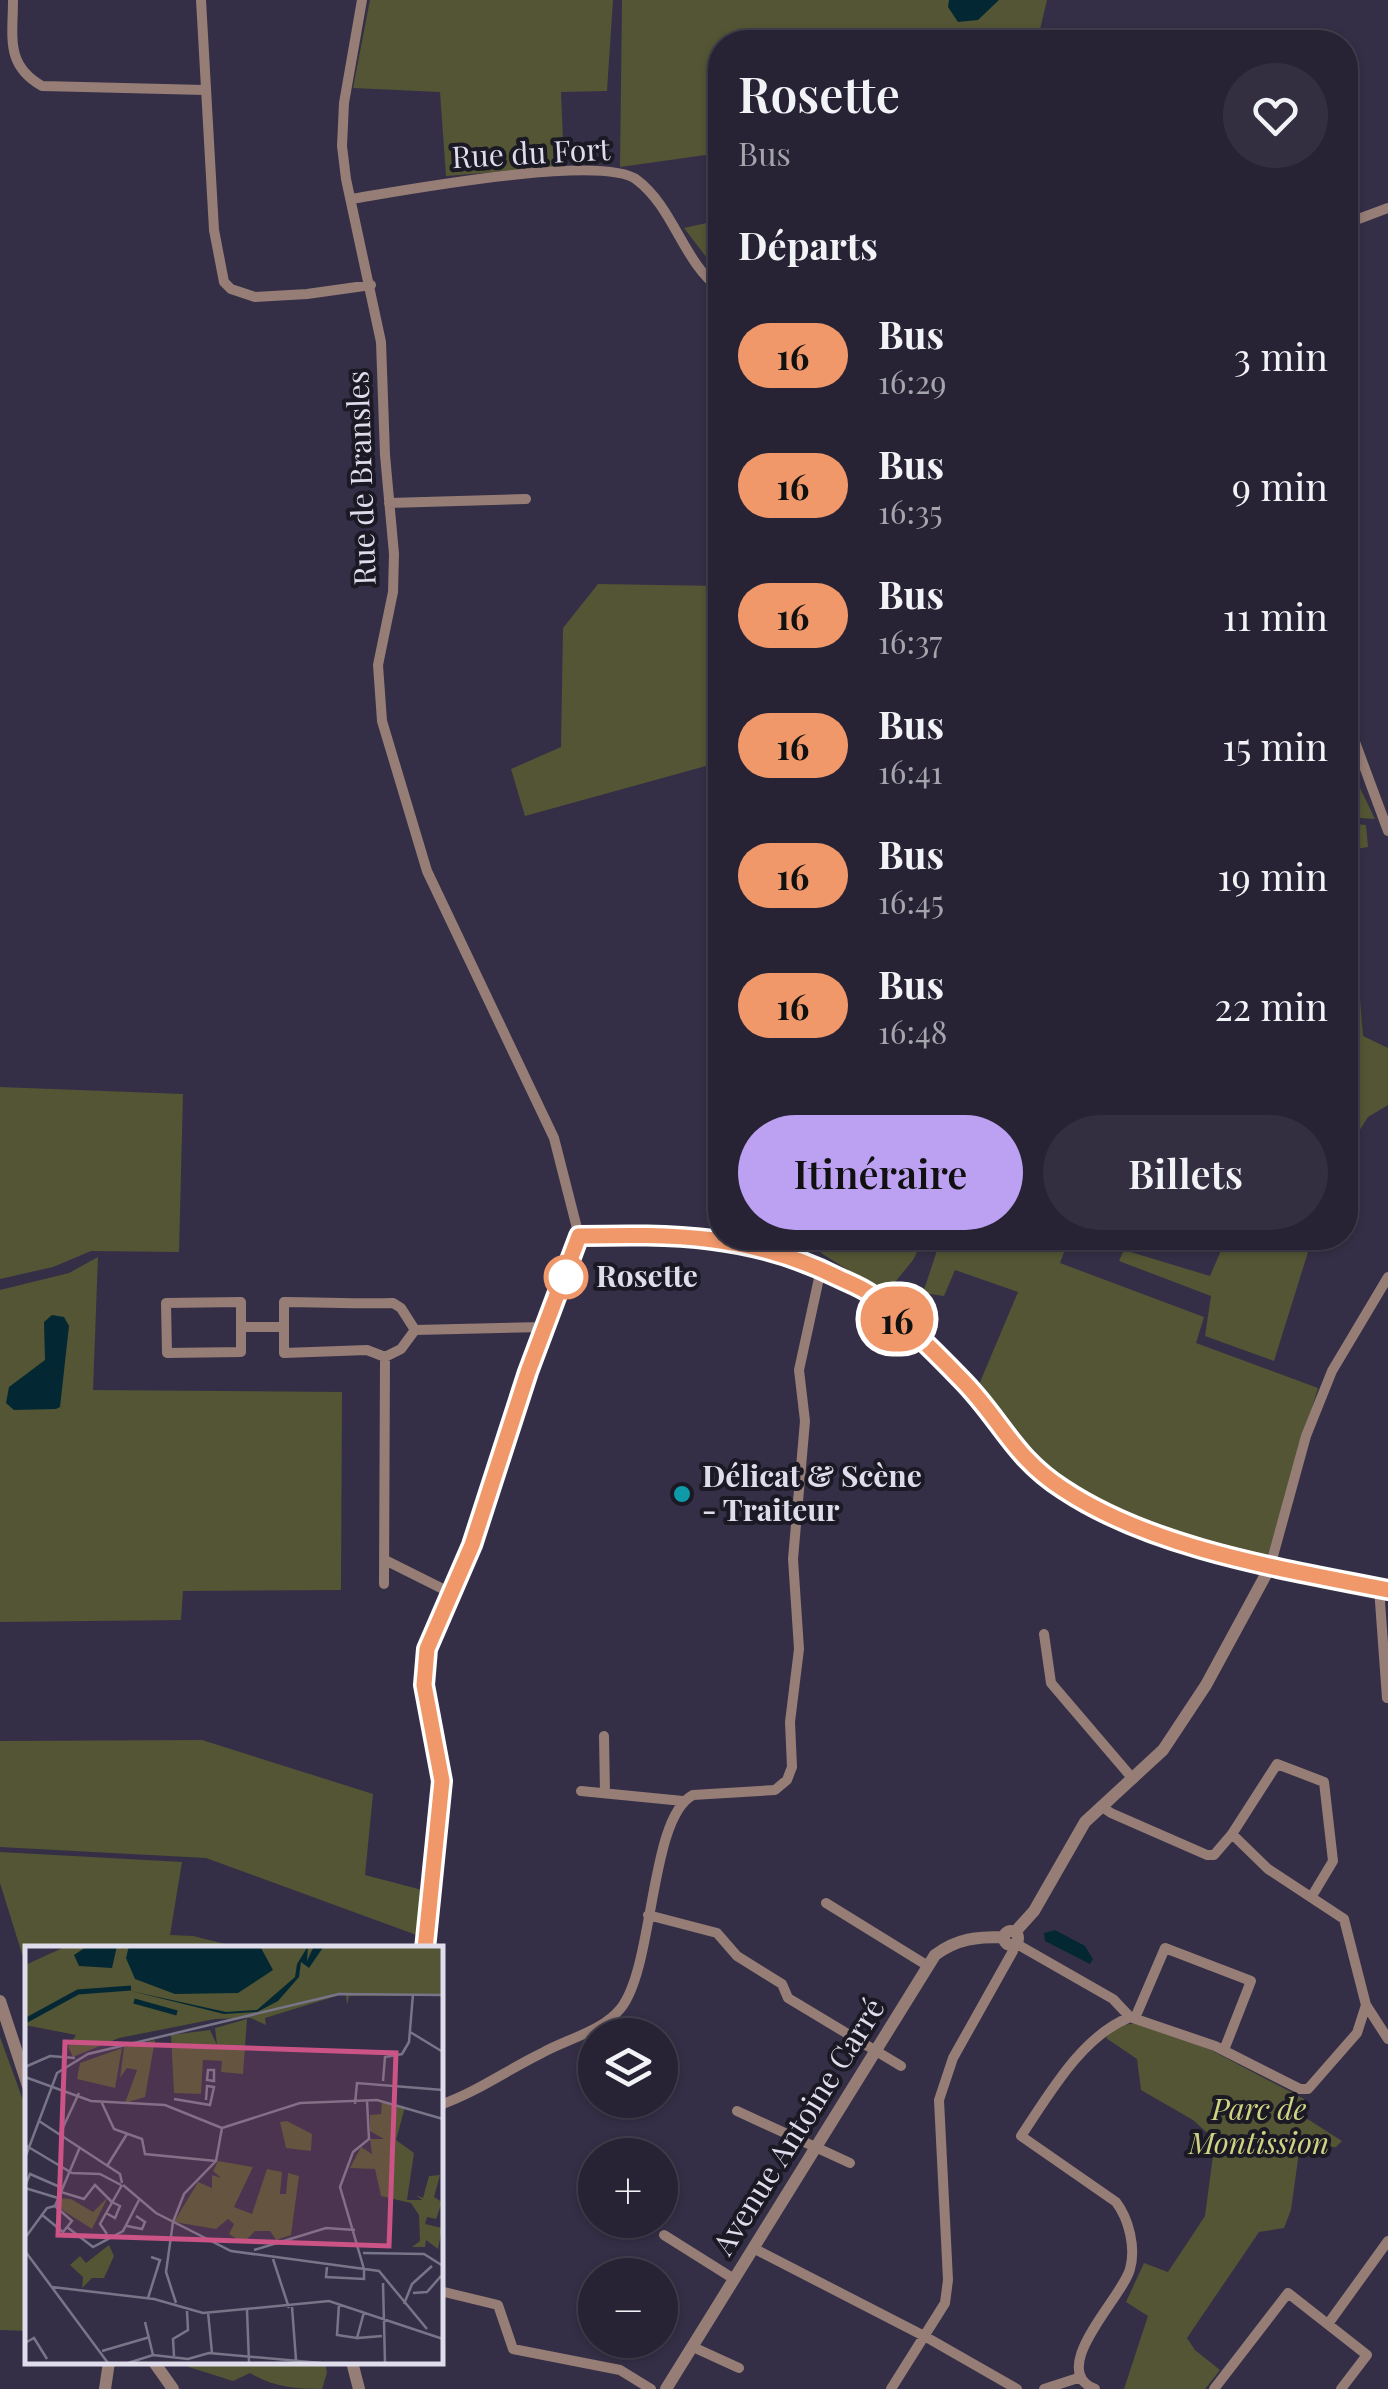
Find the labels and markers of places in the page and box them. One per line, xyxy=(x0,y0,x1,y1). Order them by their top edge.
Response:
place label: Rosette xyxy=(596,1255,698,1295)
marker: Rosette xyxy=(545,1256,587,1298)
place label: Délicat & Scène - Traiteur xyxy=(702,1455,922,1529)
marker: Délicat & Scène - Traiteur xyxy=(671,1483,693,1505)

